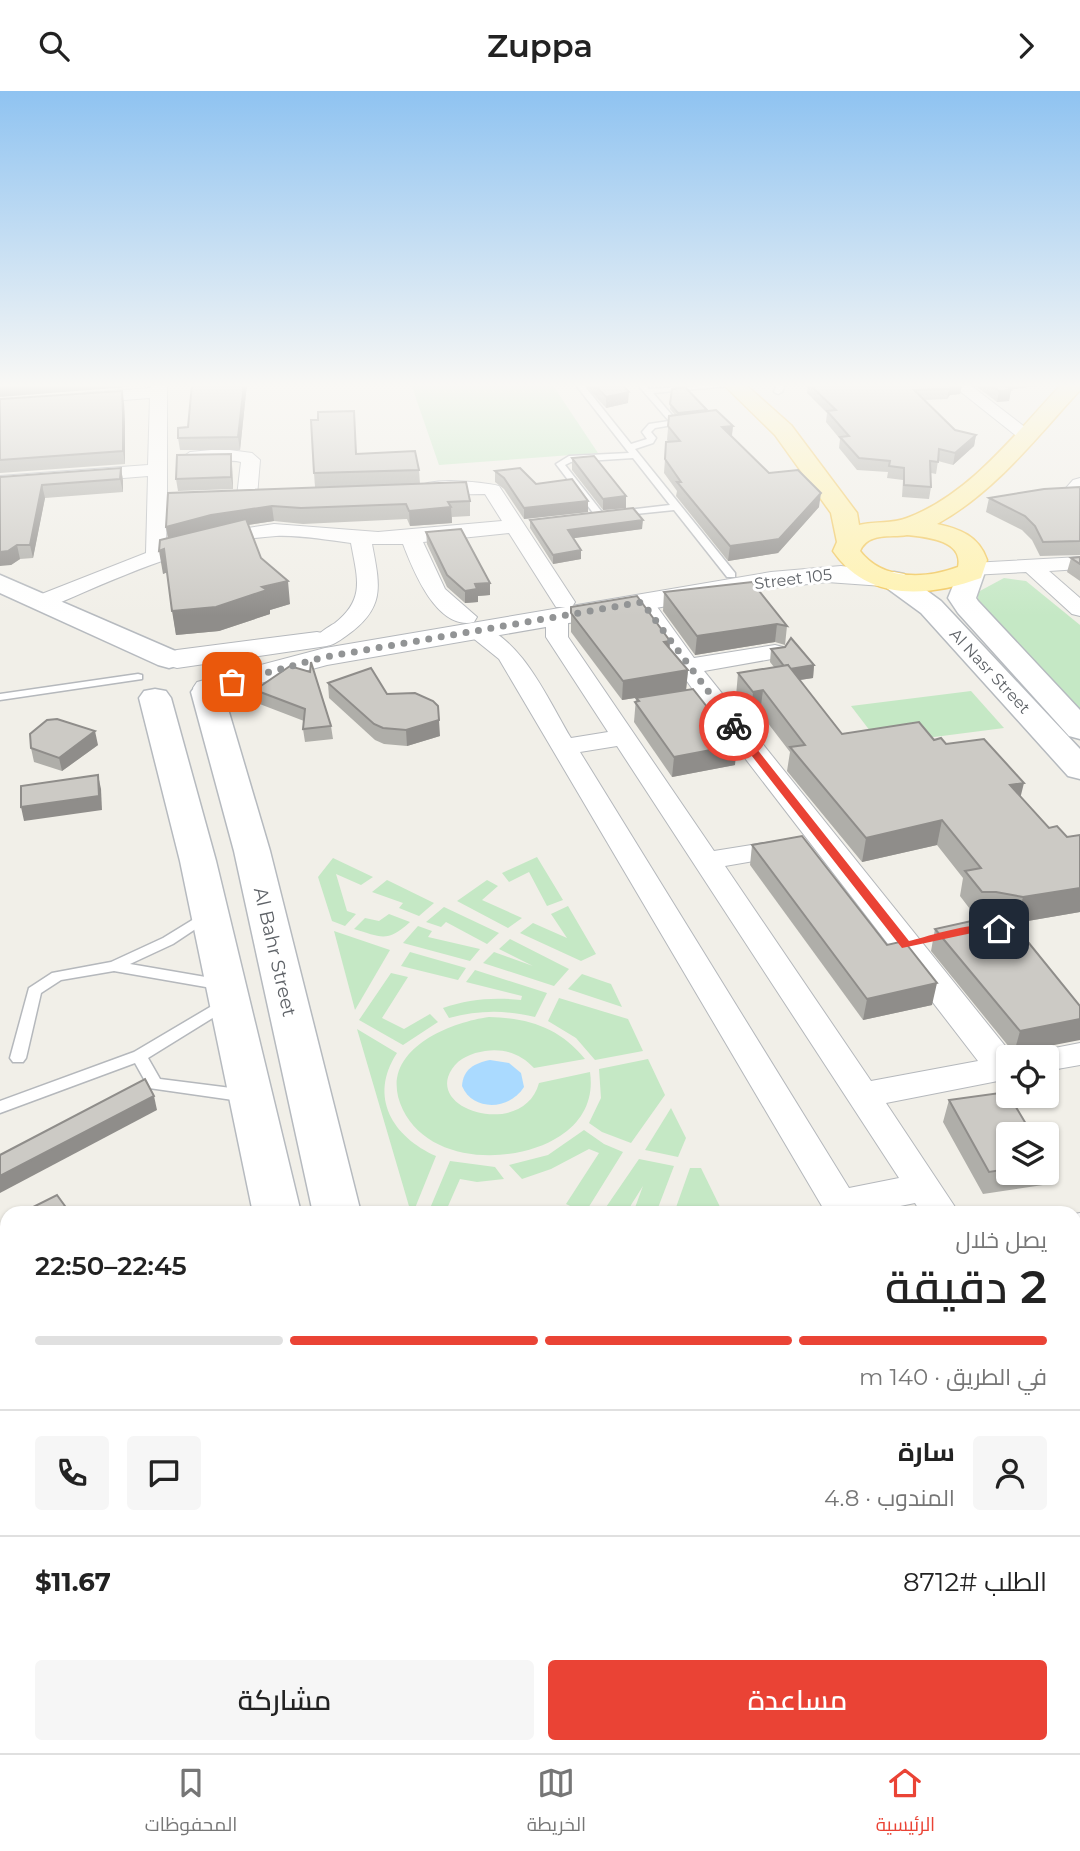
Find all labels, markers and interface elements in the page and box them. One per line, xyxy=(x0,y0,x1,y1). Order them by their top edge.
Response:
text: Zuppa xyxy=(487,26,593,65)
icon: search xyxy=(35,27,73,65)
icon: forward xyxy=(1007,27,1045,65)
street label: Street 105 xyxy=(753,565,833,593)
street label: Al Nasr Street xyxy=(946,625,1035,718)
pin xyxy=(202,652,262,712)
icon: bag xyxy=(213,663,251,701)
courier xyxy=(699,691,769,761)
icon: bike xyxy=(715,707,753,745)
street label: Al Bahr Street xyxy=(249,885,301,1019)
pin xyxy=(969,899,1029,959)
icon: home xyxy=(980,910,1018,948)
map controls xyxy=(996,1045,1059,1185)
button: locate xyxy=(996,1045,1059,1108)
button: layers xyxy=(996,1122,1059,1185)
text: يصل خلال xyxy=(956,1226,1047,1254)
text: 22:45–22:50 xyxy=(35,1250,187,1282)
text: 2 دقيقة xyxy=(885,1258,1047,1315)
text: في الطريق · 140 m xyxy=(859,1363,1047,1391)
button: phone xyxy=(35,1436,109,1510)
button: chat xyxy=(127,1436,201,1510)
text: سارة xyxy=(898,1436,955,1468)
button: person xyxy=(973,1436,1047,1510)
text: المندوب · 4.8 xyxy=(824,1484,955,1512)
text: $11.67 xyxy=(35,1566,111,1598)
text: الطلب #8712 xyxy=(903,1566,1047,1598)
button: مشاركة xyxy=(35,1660,534,1740)
button: مساعدة xyxy=(548,1660,1047,1740)
tab: المحفوظات xyxy=(145,1764,237,1842)
tab: الخريطة xyxy=(527,1764,586,1842)
tab: الرئيسية xyxy=(876,1764,935,1842)

